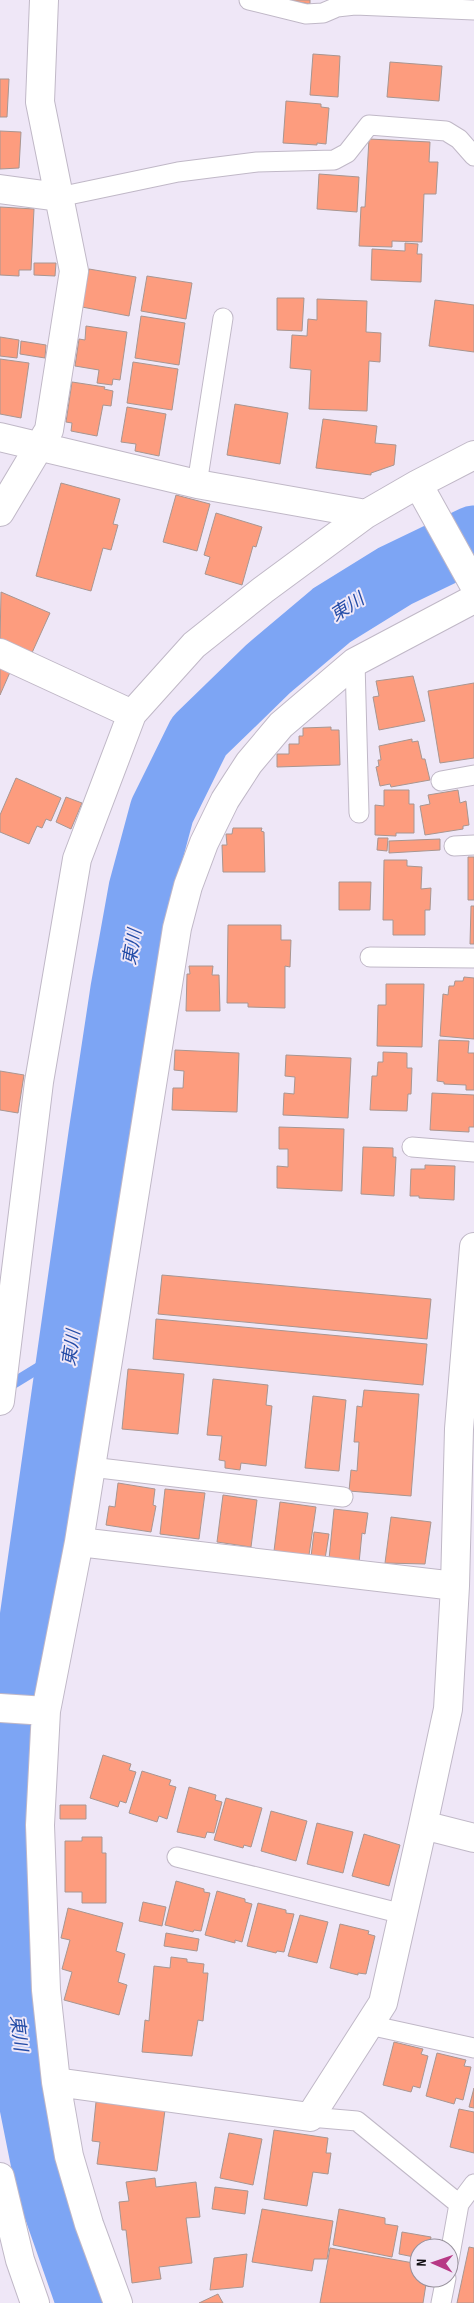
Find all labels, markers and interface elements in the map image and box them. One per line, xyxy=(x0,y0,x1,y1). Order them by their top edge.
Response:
water label: 東川 xyxy=(326,588,370,626)
water label: 東川 xyxy=(119,926,146,966)
water label: 東川 xyxy=(59,1327,85,1367)
water label: 東川 xyxy=(6,2014,31,2054)
north arrow xyxy=(409,2238,459,2288)
text: N xyxy=(413,2259,430,2267)

